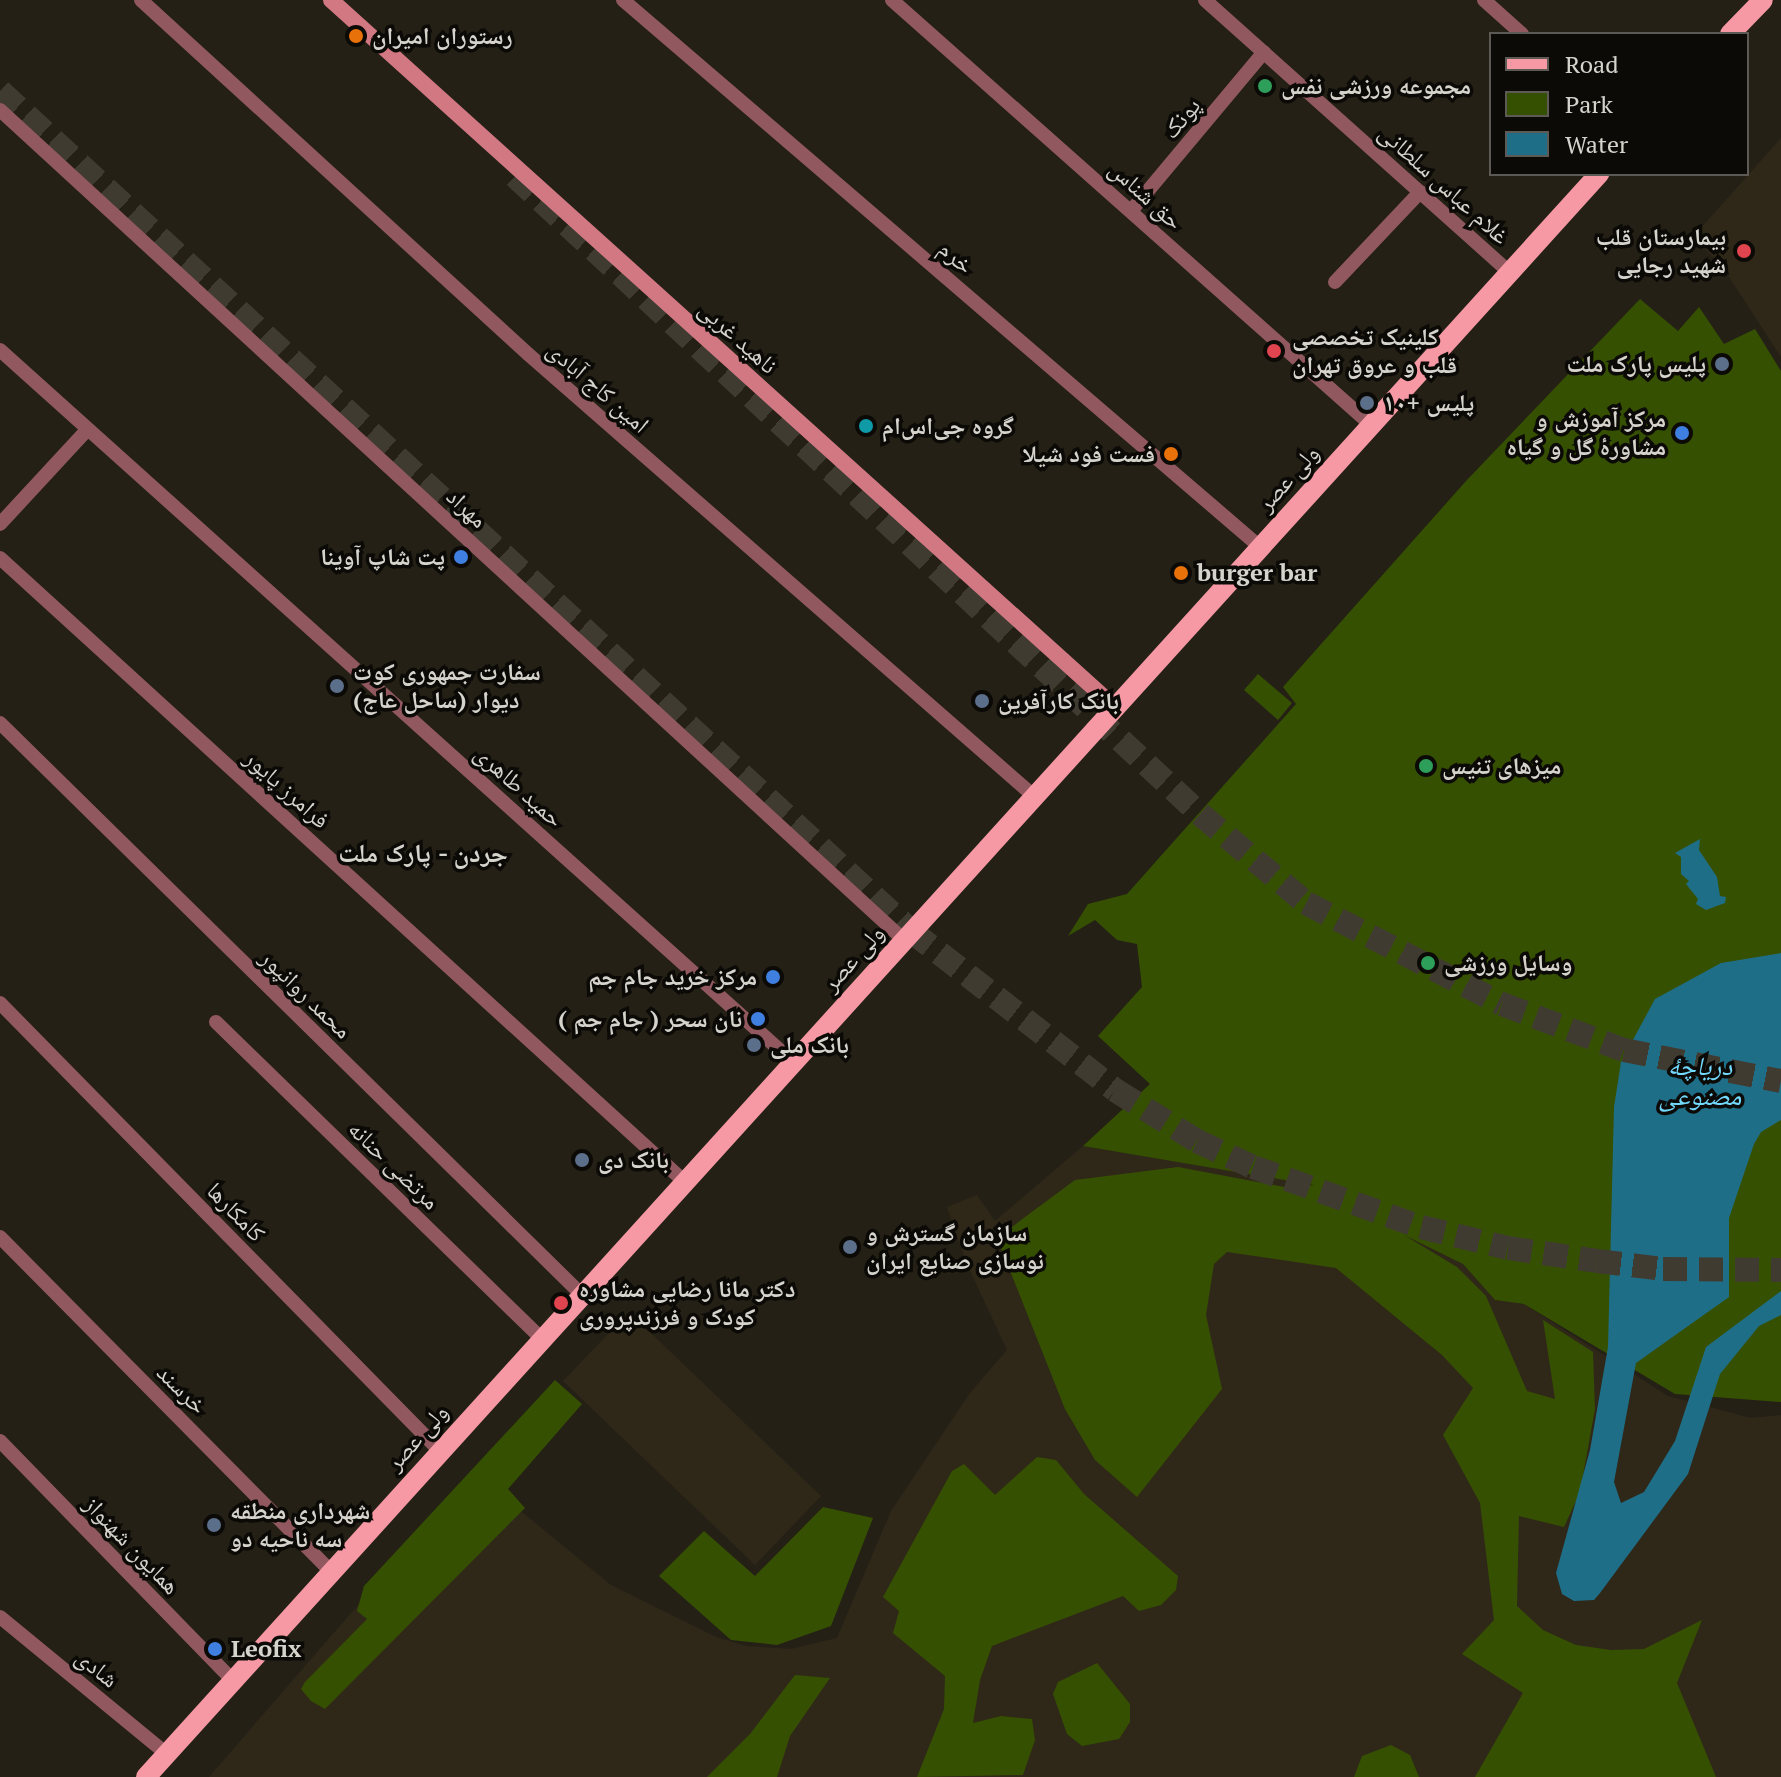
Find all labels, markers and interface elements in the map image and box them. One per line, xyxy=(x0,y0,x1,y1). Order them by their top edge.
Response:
place label: رستوران امیران xyxy=(372,22,513,50)
marker: رستوران امیران xyxy=(347,27,365,45)
legend xyxy=(1489,32,1749,176)
text: Road xyxy=(1565,48,1619,80)
place label: مجموعه ورزشی نفس xyxy=(1281,72,1471,100)
marker: مجموعه ورزشی نفس xyxy=(1256,77,1274,95)
text: Park xyxy=(1565,88,1613,120)
street label: پونک xyxy=(1156,92,1206,144)
street label: غلام عباس سلطانی xyxy=(1373,118,1515,250)
text: Water xyxy=(1565,128,1628,160)
street label: حق شناس xyxy=(1103,154,1189,236)
place label: بیمارستان قلب شهید رجایی xyxy=(1596,223,1726,279)
street label: خرم xyxy=(933,234,979,280)
marker: بیمارستان قلب شهید رجایی xyxy=(1733,240,1755,262)
street label: ناهید غربی xyxy=(693,294,783,380)
place label: کلینیک تخصصی قلب و عروق تهران xyxy=(1292,323,1457,379)
street label: امین کاج آبادی xyxy=(541,335,655,439)
marker: کلینیک تخصصی قلب و عروق تهران xyxy=(1263,340,1285,362)
place label: پلیس پارک ملت xyxy=(1567,350,1706,378)
marker: پلیس پارک ملت xyxy=(1713,355,1731,373)
place label: پلیس +۱۰ xyxy=(1383,389,1474,417)
marker: پلیس +۱۰ xyxy=(1358,394,1376,412)
place label: مرکز آموزش و مشاورهٔ گل و گیاه xyxy=(1507,405,1666,461)
place label: گروه جی‌اس‌ام xyxy=(882,412,1014,440)
marker: گروه جی‌اس‌ام xyxy=(857,417,875,435)
marker: مرکز آموزش و مشاورهٔ گل و گیاه xyxy=(1673,424,1691,442)
street label: ولی عصر xyxy=(1251,439,1325,517)
place label: فست فود شیلا xyxy=(1022,440,1155,468)
marker: فست فود شیلا xyxy=(1162,445,1180,463)
street label: مهراد xyxy=(441,482,493,534)
place label: پت شاپ آوینا xyxy=(320,543,445,571)
marker: پت شاپ آوینا xyxy=(452,548,470,566)
place label: burger bar xyxy=(1197,559,1317,587)
marker: burger bar xyxy=(1172,564,1190,582)
place label: سفارت جمهوری کوت دیوار (ساحل عاج) xyxy=(353,658,541,714)
marker: سفارت جمهوری کوت دیوار (ساحل عاج) xyxy=(328,677,346,695)
place label: بانک کارآفرین xyxy=(998,687,1119,715)
marker: بانک کارآفرین xyxy=(973,692,991,710)
street label: حمید طاهری xyxy=(469,739,569,833)
street label: فرامرز پایور xyxy=(239,743,335,835)
place label: میزهای تنیس xyxy=(1442,752,1561,780)
marker: میزهای تنیس xyxy=(1417,757,1435,775)
district label: جردن - پارک ملت xyxy=(337,837,509,869)
street label: ولی عصر xyxy=(816,919,890,997)
street label: محمد روانپور xyxy=(254,943,358,1045)
place label: وسایل ورزشی xyxy=(1444,949,1573,977)
marker: وسایل ورزشی xyxy=(1419,954,1437,972)
place label: مرکز خرید جام جم xyxy=(588,963,757,991)
marker: مرکز خرید جام جم xyxy=(764,968,782,986)
place label: نان سحر ( جام جم ) xyxy=(558,1005,742,1033)
marker: نان سحر ( جام جم ) xyxy=(749,1010,767,1028)
place label: بانک ملی xyxy=(770,1031,849,1059)
marker: بانک ملی xyxy=(745,1036,763,1054)
water label: دریاچهٔ مصنوعی xyxy=(1659,1050,1741,1112)
street label: مرتضی حنانه xyxy=(342,1114,446,1216)
place label: بانک دی xyxy=(598,1146,669,1174)
marker: بانک دی xyxy=(573,1151,591,1169)
street label: کامکارها xyxy=(201,1176,271,1248)
place label: سازمان گسترش و نوسازی صنایع ایران xyxy=(866,1219,1044,1275)
marker: سازمان گسترش و نوسازی صنایع ایران xyxy=(841,1238,859,1256)
place label: دکتر مانا رضایی مشاوره کودک و فرزندپروری xyxy=(579,1275,795,1331)
marker: دکتر مانا رضایی مشاوره کودک و فرزندپروری xyxy=(550,1292,572,1314)
street label: خرسند xyxy=(151,1358,213,1420)
street label: ولی عصر xyxy=(380,1398,454,1476)
street label: همایون شهنواز xyxy=(78,1490,186,1600)
place label: شهرداری منطقه سه ناحیه دو xyxy=(230,1497,370,1553)
marker: شهرداری منطقه سه ناحیه دو xyxy=(205,1516,223,1534)
place label: Leofix xyxy=(231,1635,301,1663)
marker: Leofix xyxy=(206,1640,224,1658)
street label: شادی xyxy=(70,1642,124,1694)

